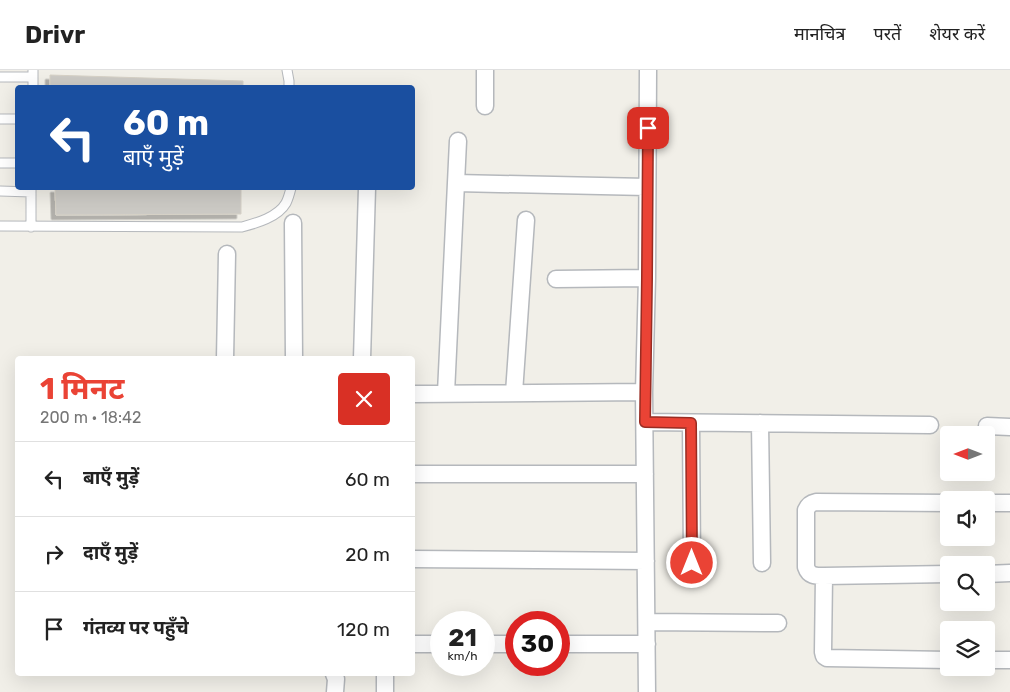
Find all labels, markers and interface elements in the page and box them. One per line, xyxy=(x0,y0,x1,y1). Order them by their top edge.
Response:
text: Drivr xyxy=(25,21,85,49)
text: मानचित्र xyxy=(794,23,846,45)
text: परतें xyxy=(874,23,901,45)
text: शेयर करें xyxy=(929,23,985,45)
text: 60 m xyxy=(123,102,209,144)
icon: left xyxy=(40,105,105,170)
pin xyxy=(627,107,669,149)
icon: arrive xyxy=(634,114,662,142)
text: बाएँ मुड़ें xyxy=(123,144,184,171)
text: 1 मिनट xyxy=(40,371,124,407)
button: close xyxy=(338,373,390,425)
text: 200 m · 18:42 xyxy=(40,408,141,427)
north arrow xyxy=(940,426,995,481)
map controls xyxy=(940,426,995,676)
icon: left xyxy=(40,465,68,493)
text: बाएँ मुड़ें xyxy=(83,466,139,489)
text: 60 m xyxy=(345,468,390,491)
button: sound xyxy=(940,491,995,546)
position arrow xyxy=(665,536,717,588)
icon: right xyxy=(40,540,68,568)
text: दाएँ मुड़ें xyxy=(83,541,138,564)
text: 20 m xyxy=(345,543,390,566)
button: search xyxy=(940,556,995,611)
speed limit sign: 30 xyxy=(505,611,570,676)
icon: arrive xyxy=(40,615,68,643)
text: गंतव्य पर पहुँचे xyxy=(83,616,189,639)
text: 120 m xyxy=(337,618,390,641)
button: layers xyxy=(940,621,995,676)
text: 21 xyxy=(448,623,477,652)
text: km/h xyxy=(448,649,477,663)

